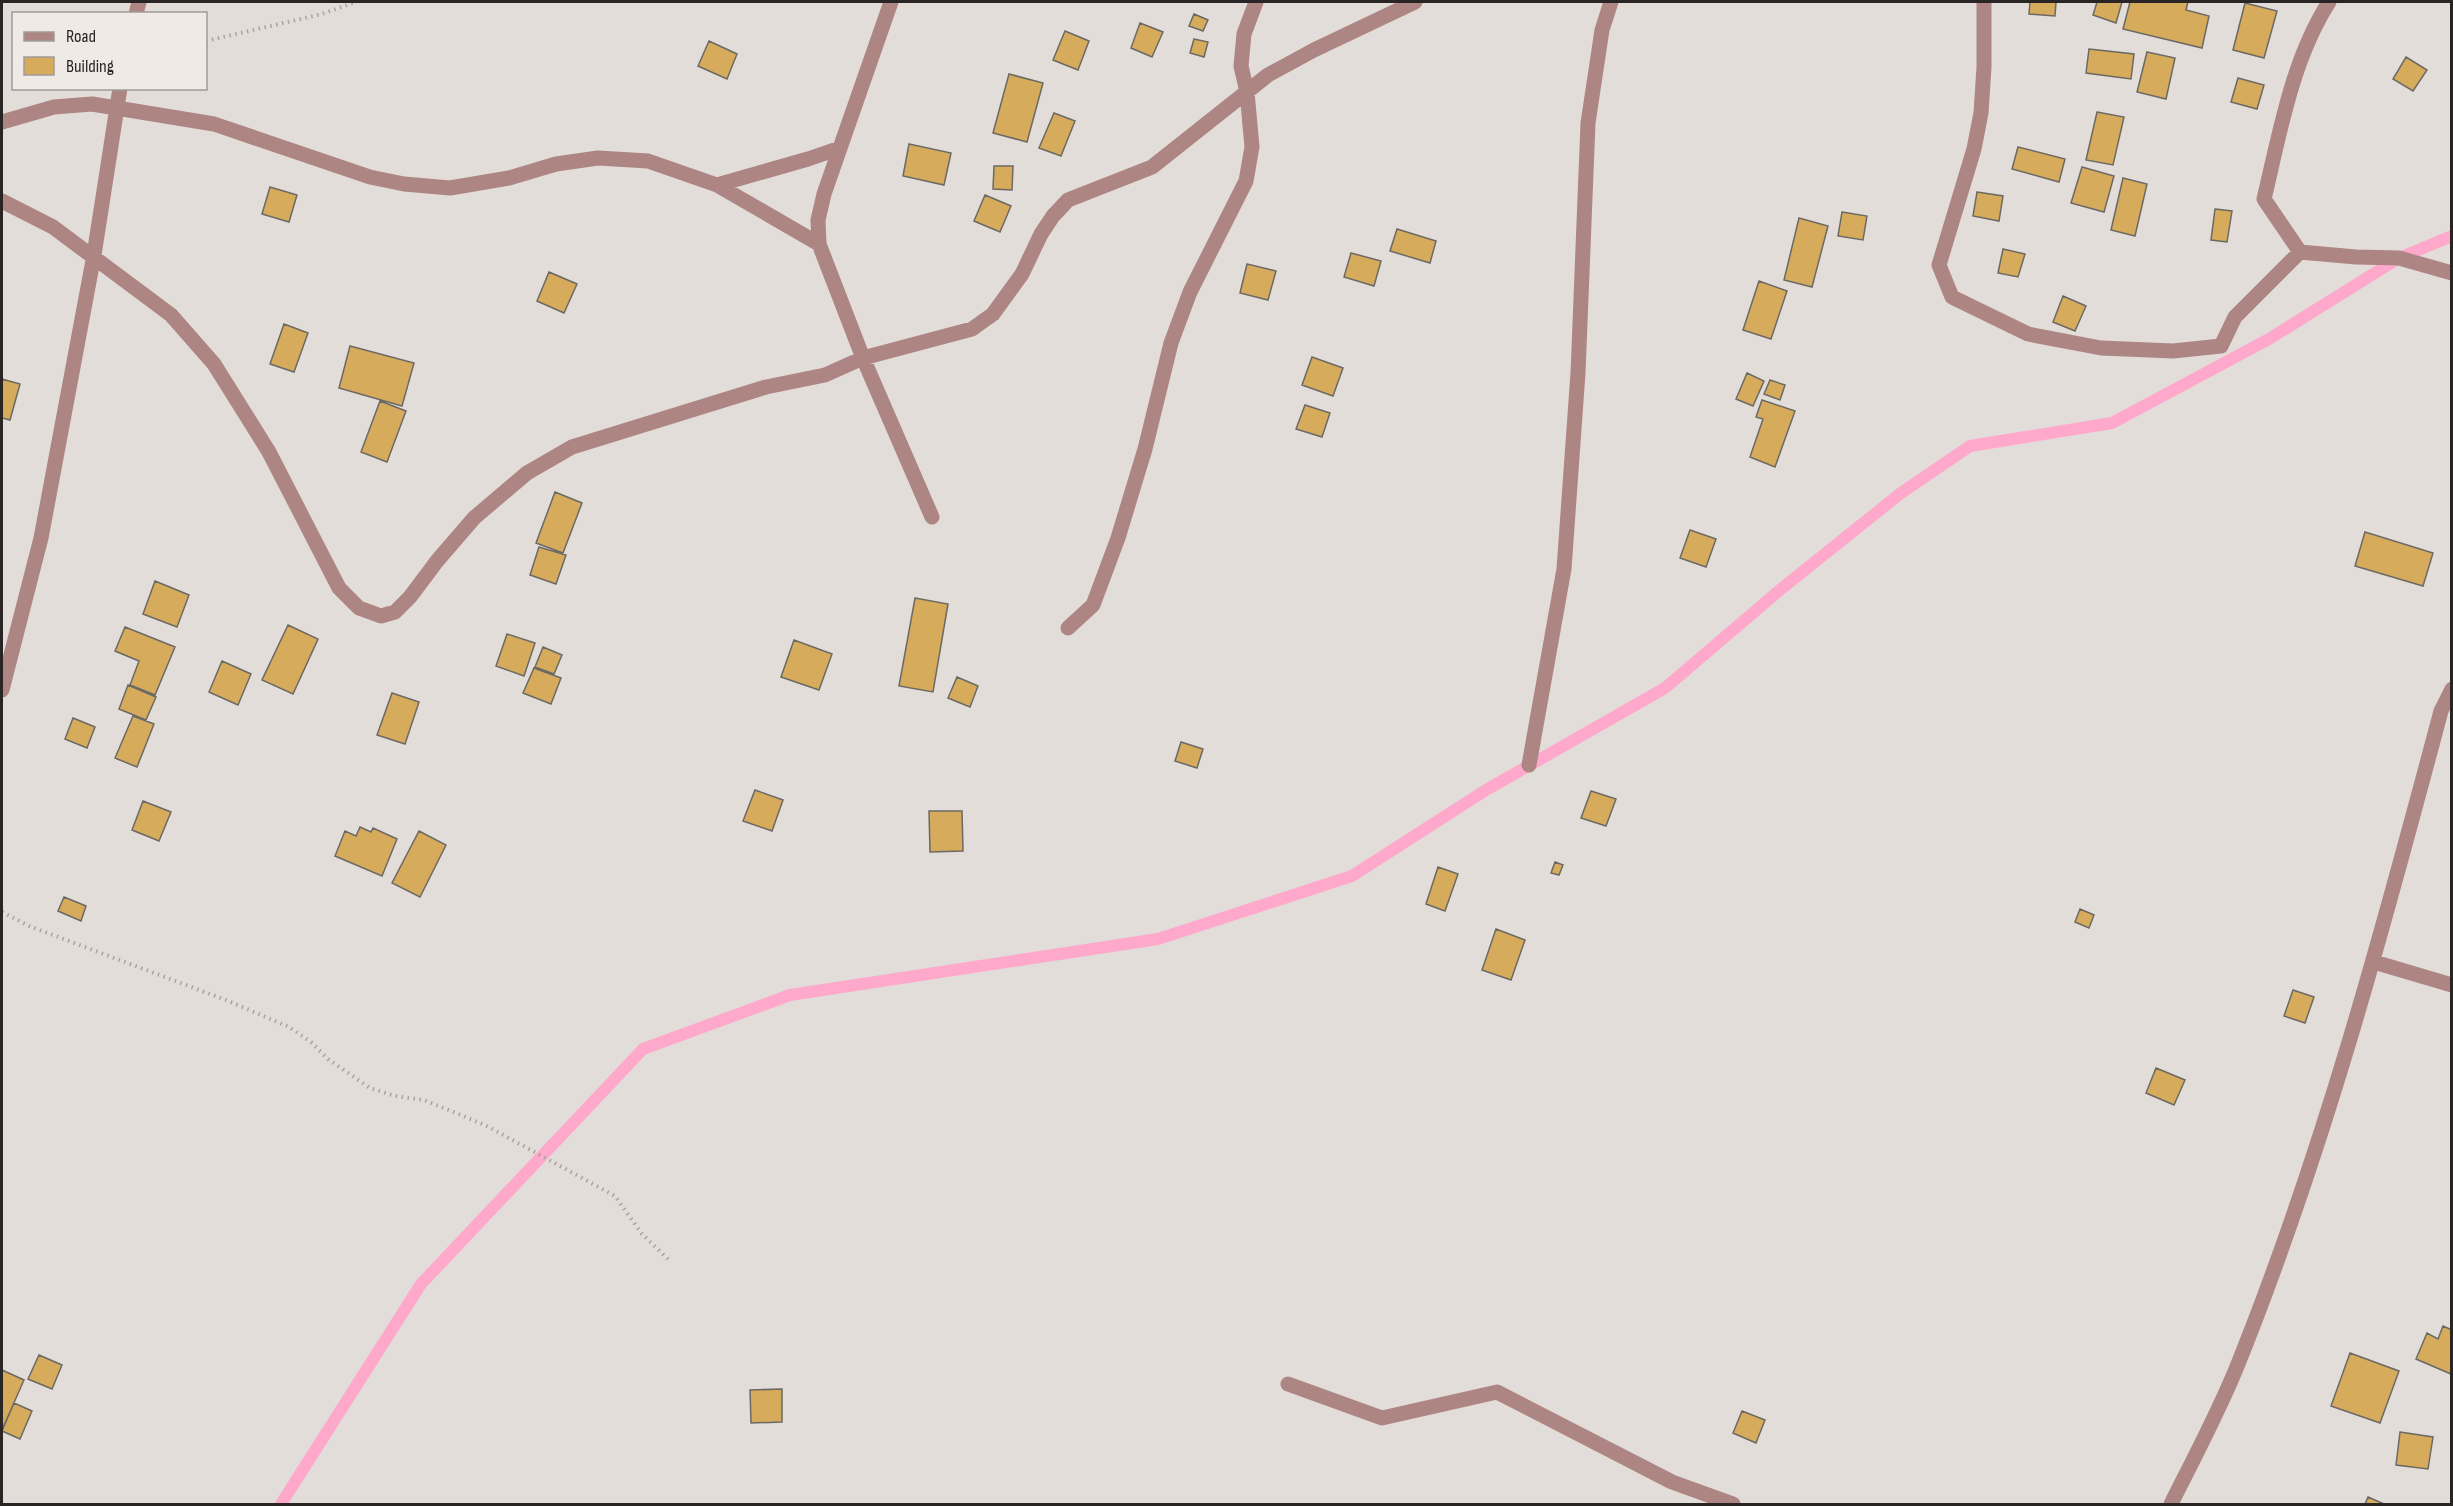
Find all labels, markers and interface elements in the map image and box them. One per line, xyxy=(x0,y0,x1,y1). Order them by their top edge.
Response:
legend xyxy=(12,12,207,90)
text: Road xyxy=(66,26,96,47)
text: Building xyxy=(66,56,114,77)

